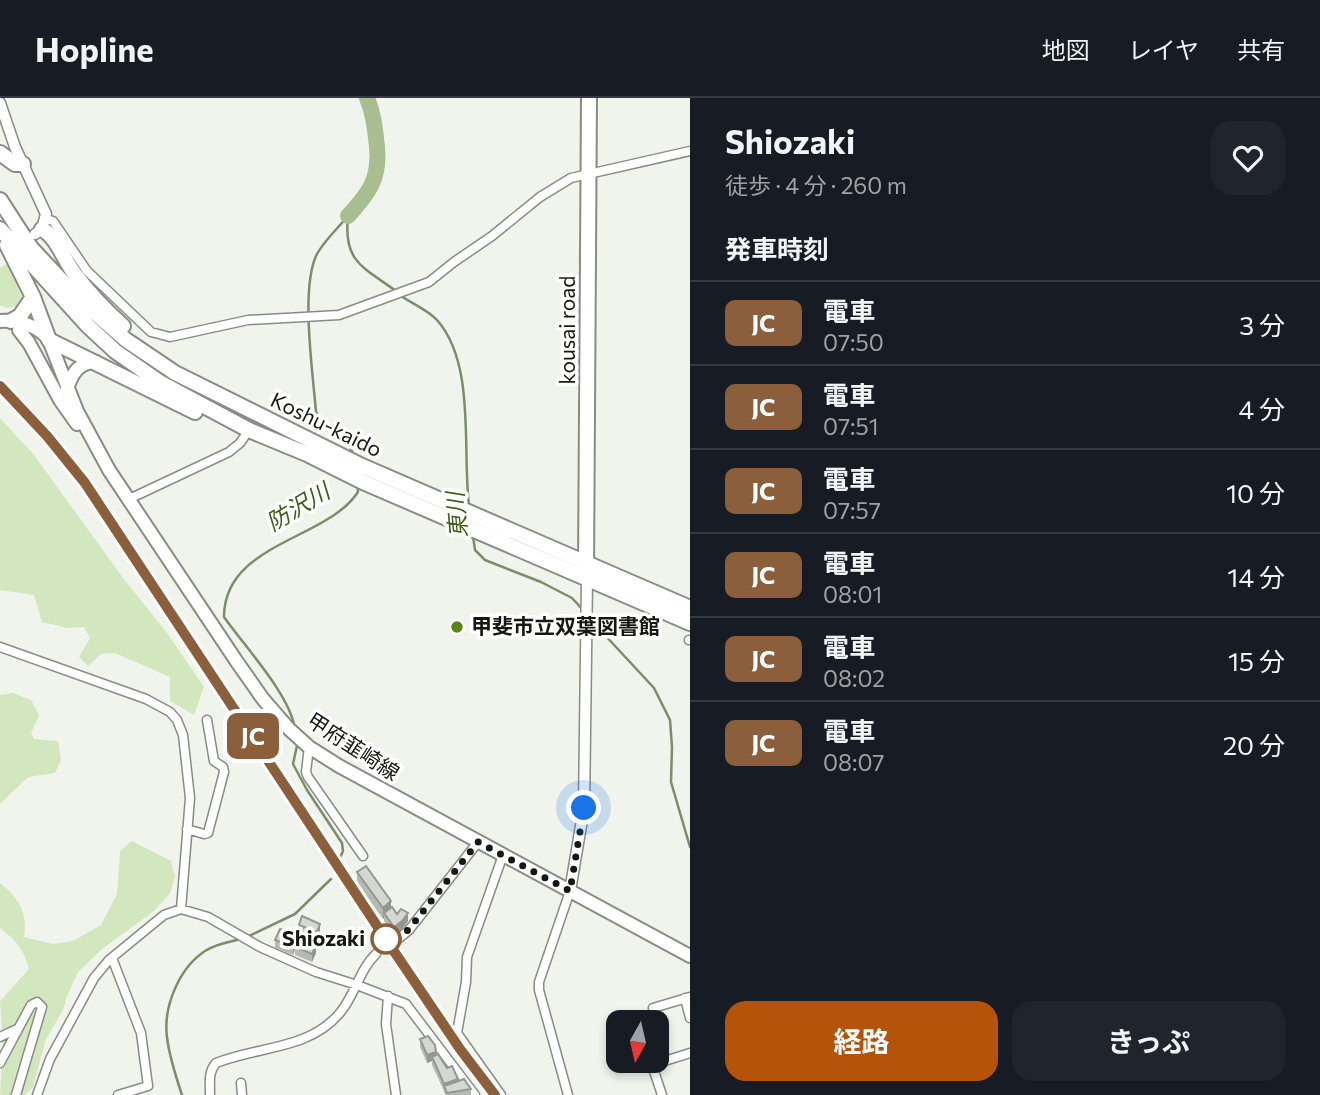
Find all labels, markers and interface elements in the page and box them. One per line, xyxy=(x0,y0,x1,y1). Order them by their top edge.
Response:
text: Hopline xyxy=(35,28,154,69)
text: 地図 xyxy=(1042,35,1090,64)
text: レイヤ xyxy=(1128,35,1199,64)
text: 共有 xyxy=(1237,35,1285,64)
text: Shiozaki xyxy=(725,120,855,161)
button: heart xyxy=(1211,121,1285,195)
text: 徒歩 · 4 分 · 260 m xyxy=(725,171,907,199)
text: 発車時刻 xyxy=(725,233,829,264)
street label: kousai road xyxy=(554,276,579,384)
text: 電車 xyxy=(823,295,875,326)
text: JC xyxy=(751,308,776,337)
text: 3 分 xyxy=(1239,309,1285,340)
text: 07:50 xyxy=(823,328,884,356)
text: 電車 xyxy=(823,379,875,410)
street label: Koshu-kaido xyxy=(267,386,386,461)
text: JC xyxy=(751,392,776,421)
text: 4 分 xyxy=(1238,393,1285,424)
text: 07:51 xyxy=(823,412,879,440)
text: 電車 xyxy=(823,463,875,494)
water label: 防沢川 xyxy=(261,475,337,536)
text: JC xyxy=(751,476,776,505)
text: 10 分 xyxy=(1226,477,1285,508)
water label: 東川 xyxy=(440,488,472,539)
text: 07:57 xyxy=(823,496,881,524)
text: 電車 xyxy=(823,547,875,578)
text: JC xyxy=(751,560,776,589)
text: 14 分 xyxy=(1227,561,1285,592)
text: 08:01 xyxy=(823,580,882,608)
place label: 甲斐市立双葉図書館 xyxy=(471,613,660,638)
marker: 甲斐市立双葉図書館 xyxy=(449,619,465,635)
text: 電車 xyxy=(823,631,875,662)
text: JC xyxy=(751,644,776,673)
text: 15 分 xyxy=(1228,645,1285,676)
text: 08:02 xyxy=(823,664,885,692)
street label: 甲府韮崎線 xyxy=(303,707,405,785)
line badge: JC xyxy=(222,713,284,759)
text: 電車 xyxy=(823,715,875,746)
text: JC xyxy=(241,721,265,750)
text: JC xyxy=(751,728,776,757)
text: 20 分 xyxy=(1223,729,1285,760)
text: 08:07 xyxy=(823,748,884,776)
your location xyxy=(566,790,601,825)
marker: Shiozaki xyxy=(371,924,401,954)
place label: Shiozaki xyxy=(282,925,365,950)
button: 経路 xyxy=(725,1001,998,1081)
button: きっぷ xyxy=(1012,1001,1285,1081)
north arrow xyxy=(606,1010,668,1073)
map controls xyxy=(606,1010,669,1073)

